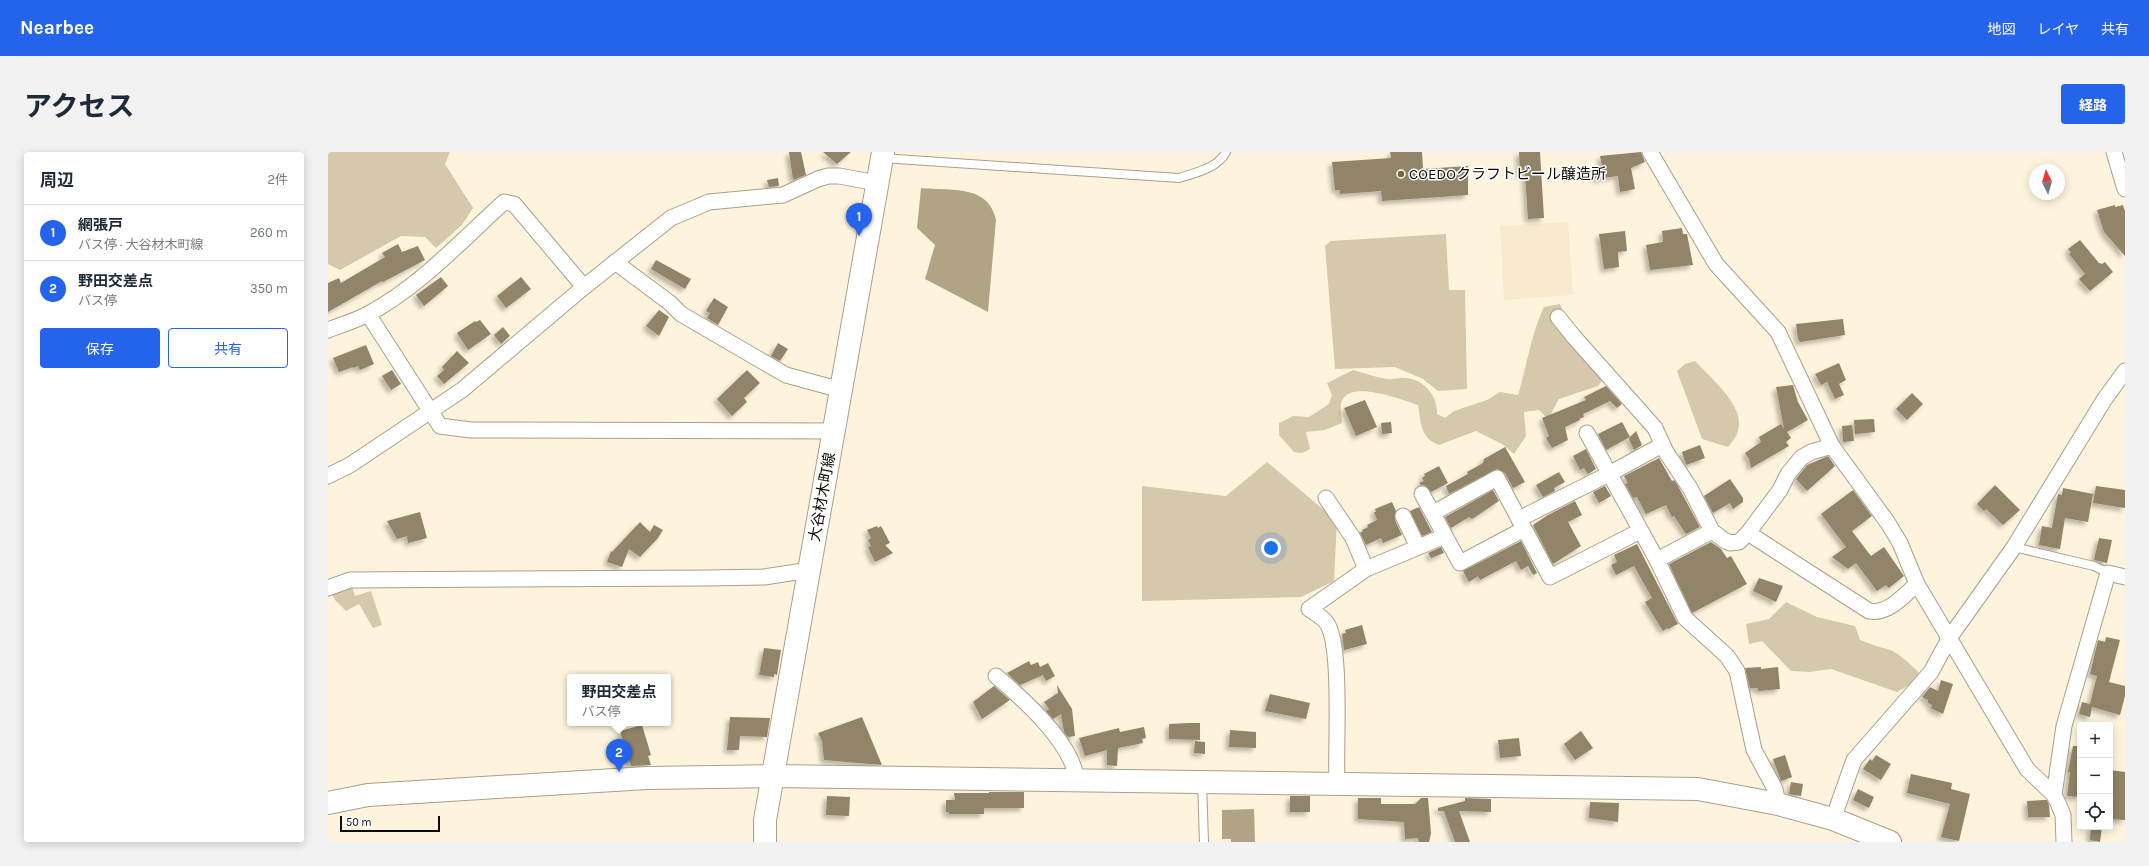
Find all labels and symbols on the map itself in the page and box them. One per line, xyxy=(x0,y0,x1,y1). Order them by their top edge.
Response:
north arrow xyxy=(2029,164,2065,200)
place label: COEDOクラフトビール醸造所 xyxy=(1409,165,1606,183)
marker: COEDOクラフトビール醸造所 xyxy=(1396,169,1406,179)
pin: 1 xyxy=(846,203,872,236)
street label: 大谷材木町線 xyxy=(805,451,839,543)
your location xyxy=(1261,538,1281,558)
pin: 2 xyxy=(606,739,632,772)
scale bar xyxy=(340,814,440,833)

